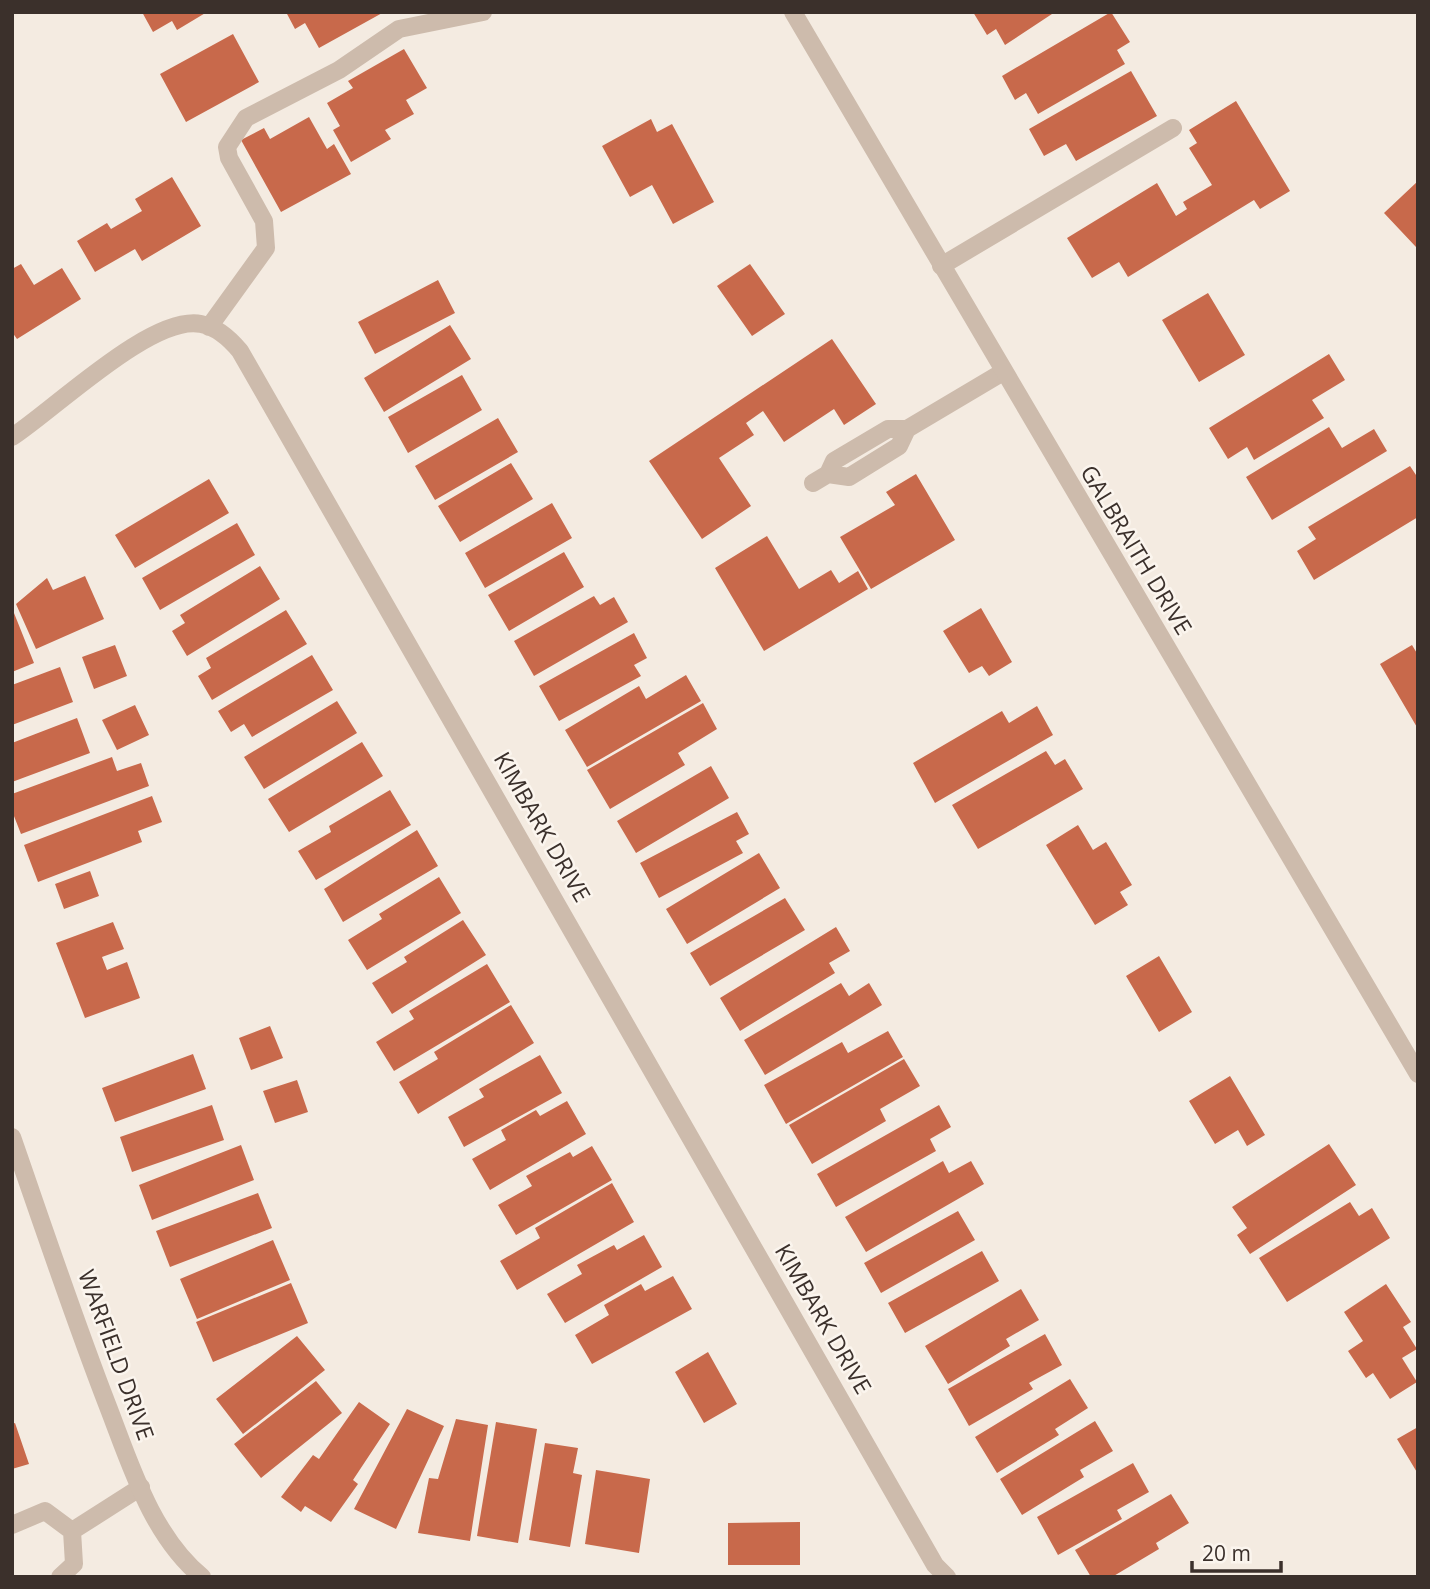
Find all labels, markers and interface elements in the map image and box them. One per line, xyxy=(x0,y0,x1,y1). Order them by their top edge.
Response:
street label: GALBRAITH DRIVE xyxy=(1074,459,1200,640)
street label: KIMBARK DRIVE xyxy=(487,745,599,908)
street label: KIMBARK DRIVE xyxy=(768,1237,880,1400)
street label: WARFIELD DRIVE xyxy=(71,1265,163,1444)
scale bar xyxy=(1192,1530,1281,1574)
text: 20 m xyxy=(1202,1539,1251,1567)

